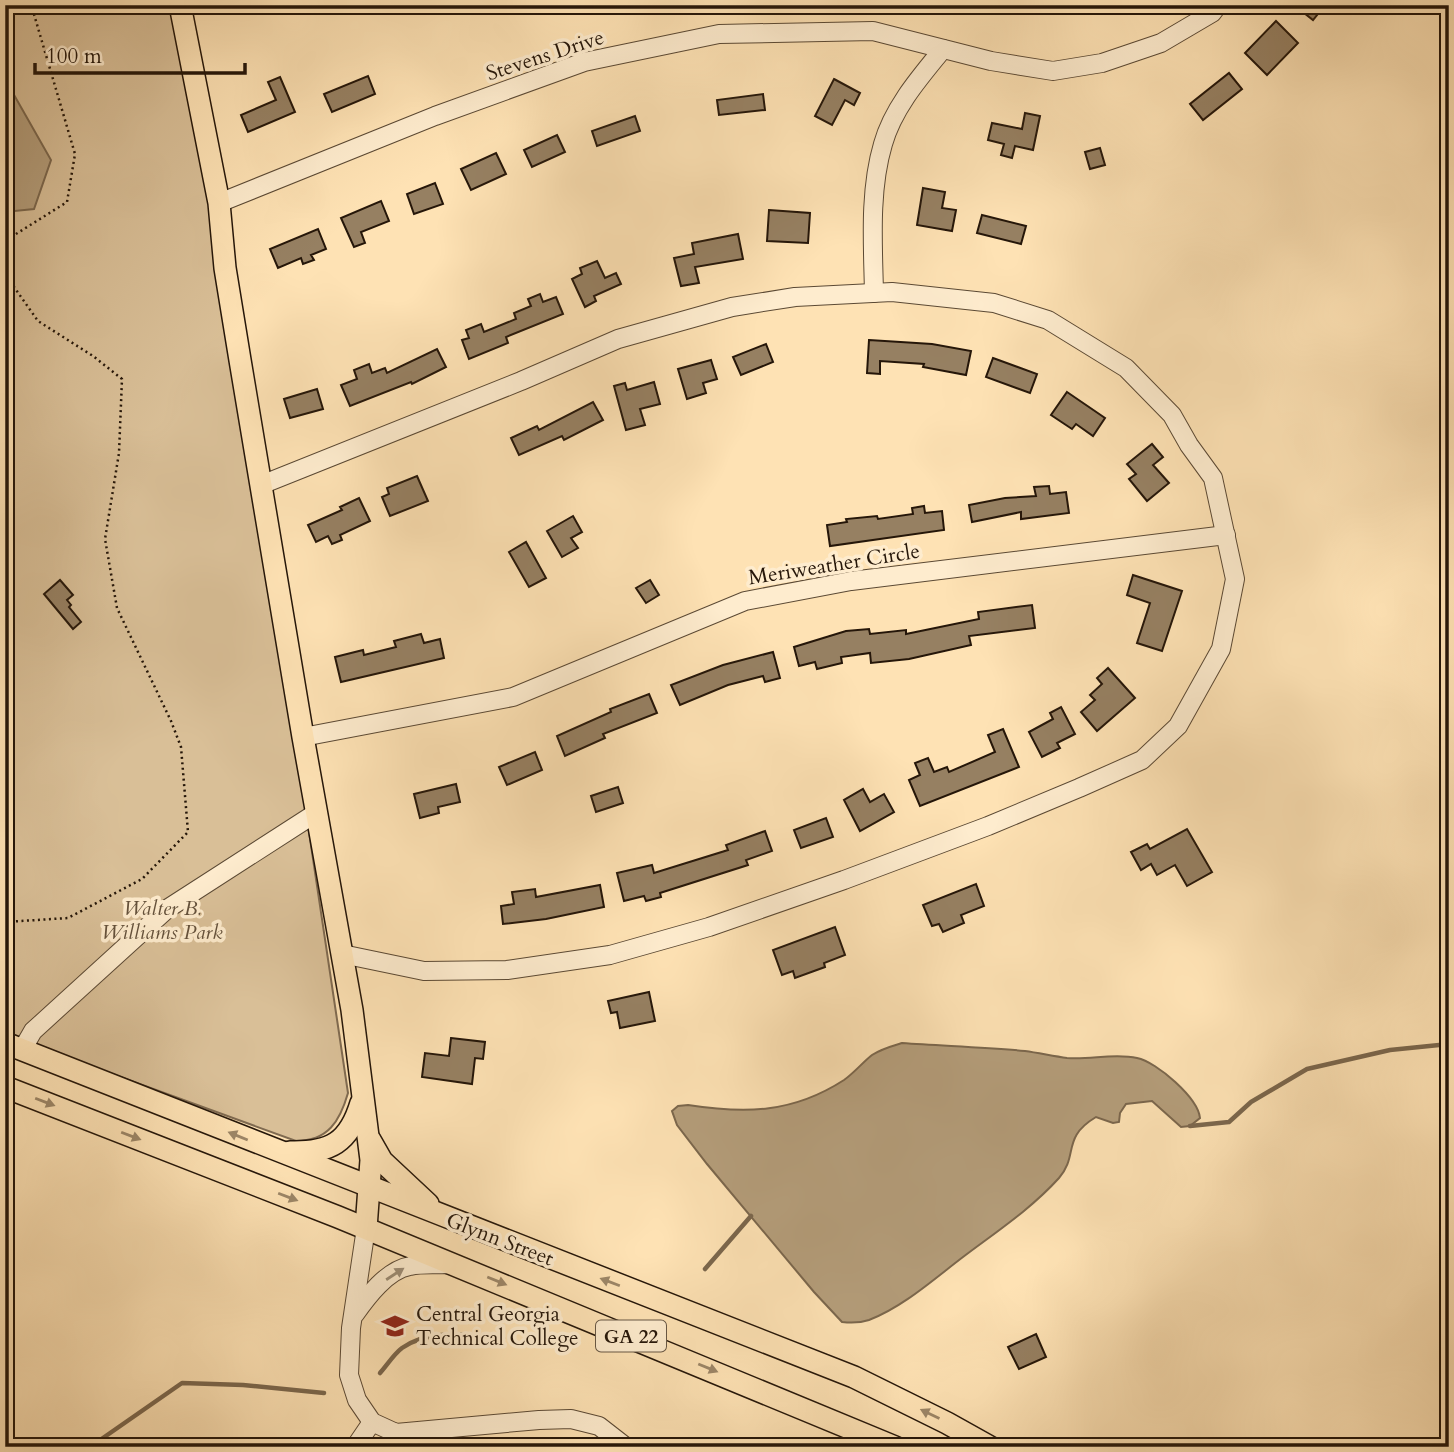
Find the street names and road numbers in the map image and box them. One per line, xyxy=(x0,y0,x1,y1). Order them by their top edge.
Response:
street label: Stevens Drive xyxy=(483,23,608,88)
street label: Meriweather Circle xyxy=(746,537,922,592)
street label: Glynn Street xyxy=(442,1206,558,1273)
road number: GA 22 xyxy=(596,1320,666,1352)

